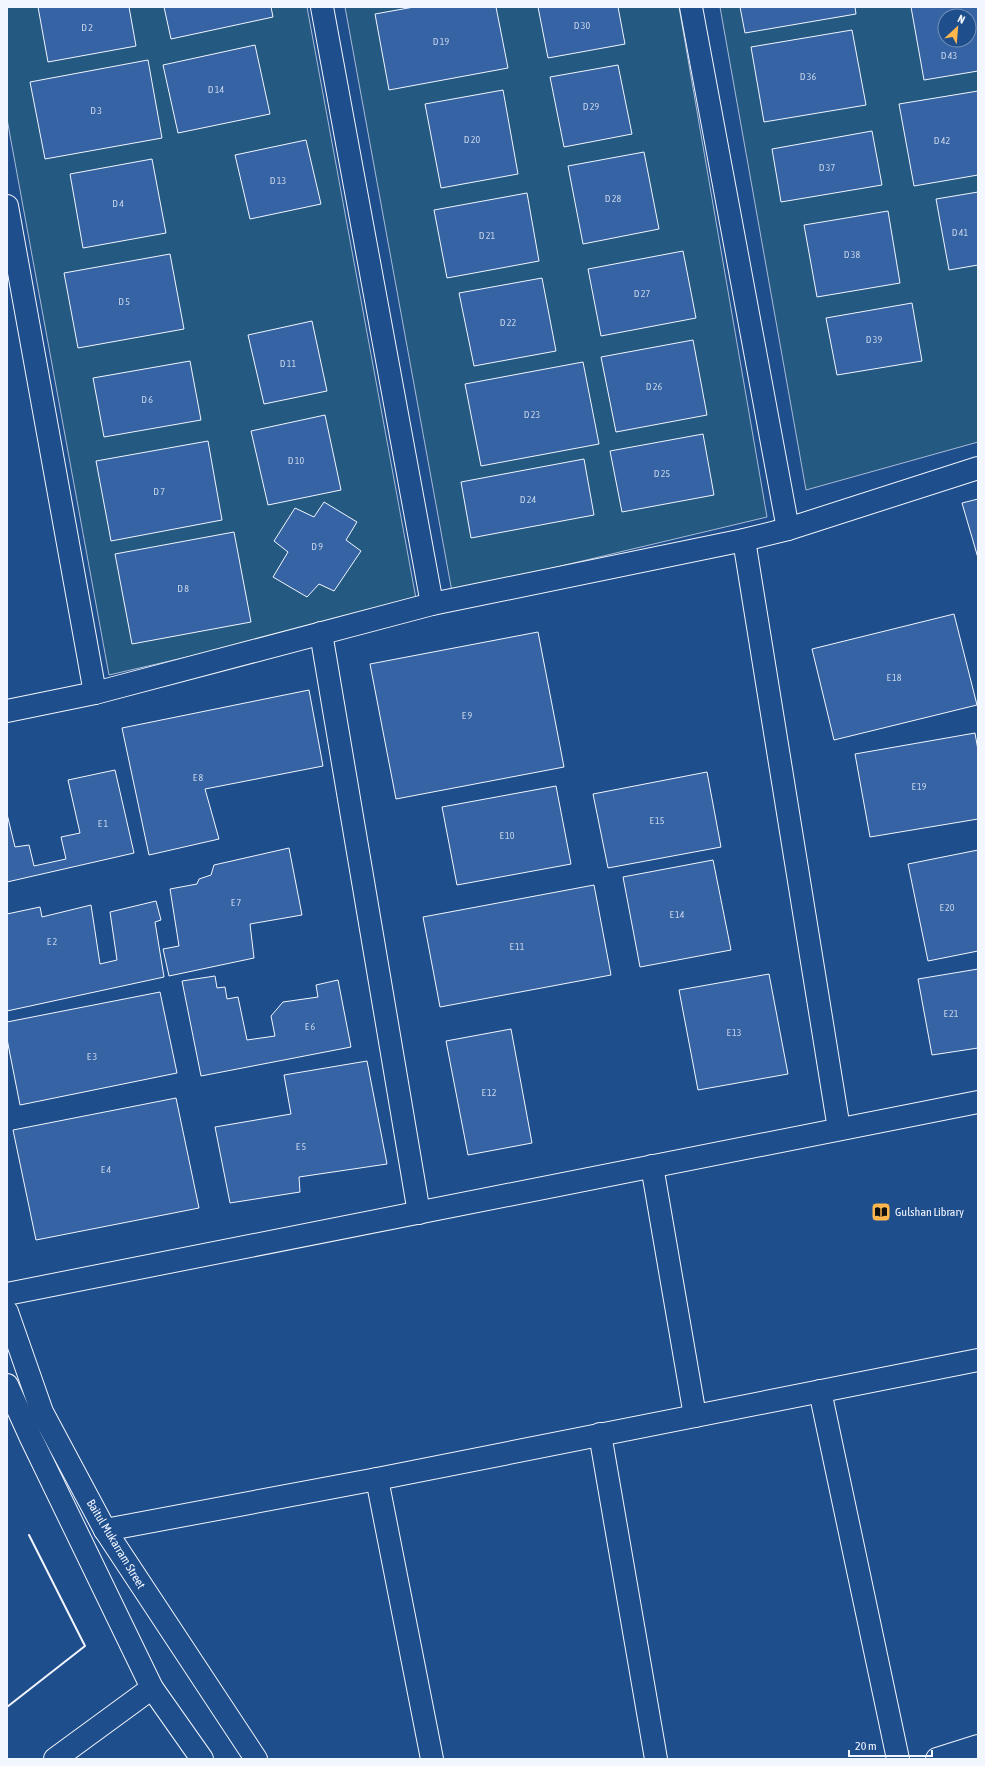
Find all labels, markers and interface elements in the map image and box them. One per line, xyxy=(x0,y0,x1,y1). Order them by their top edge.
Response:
north arrow xyxy=(937,8,977,48)
text: N xyxy=(956,12,967,26)
house number: D 30 xyxy=(574,20,590,31)
house number: D 2 xyxy=(81,22,93,33)
house number: D 19 xyxy=(433,36,449,47)
house number: D 43 xyxy=(941,50,957,61)
house number: D 36 xyxy=(800,71,816,82)
house number: D 14 xyxy=(208,84,224,95)
house number: D 29 xyxy=(583,101,599,112)
house number: D 3 xyxy=(90,105,102,116)
house number: D 20 xyxy=(464,134,480,145)
house number: D 42 xyxy=(934,135,950,146)
house number: D 37 xyxy=(819,162,835,173)
house number: D 13 xyxy=(270,175,286,186)
house number: D 28 xyxy=(605,193,621,204)
house number: D 4 xyxy=(112,198,124,209)
house number: D 41 xyxy=(952,227,968,238)
house number: D 21 xyxy=(479,230,495,241)
house number: D 38 xyxy=(844,249,860,260)
house number: D 27 xyxy=(634,288,650,299)
house number: D 5 xyxy=(118,296,130,307)
house number: D 22 xyxy=(500,317,516,328)
house number: D 39 xyxy=(866,334,882,345)
house number: D 11 xyxy=(280,358,296,369)
house number: D 26 xyxy=(646,381,662,392)
house number: D 6 xyxy=(141,394,153,405)
house number: D 23 xyxy=(524,409,540,420)
house number: D 10 xyxy=(288,455,304,466)
house number: D 25 xyxy=(654,468,670,479)
house number: D 7 xyxy=(153,486,165,497)
house number: D 24 xyxy=(520,494,536,505)
house number: D 9 xyxy=(311,541,323,552)
house number: D 8 xyxy=(177,583,189,594)
house number: E 18 xyxy=(886,672,902,683)
house number: E 9 xyxy=(462,710,472,721)
house number: E 8 xyxy=(193,772,203,783)
house number: E 19 xyxy=(911,781,927,792)
house number: E 15 xyxy=(649,815,665,826)
house number: E 1 xyxy=(98,818,108,829)
house number: E 10 xyxy=(499,830,515,841)
house number: E 7 xyxy=(231,897,241,908)
house number: E 20 xyxy=(939,902,955,913)
house number: E 14 xyxy=(669,909,685,920)
house number: E 2 xyxy=(47,936,57,947)
house number: E 11 xyxy=(509,941,525,952)
house number: E 21 xyxy=(943,1008,959,1019)
house number: E 6 xyxy=(305,1021,315,1032)
house number: E 13 xyxy=(726,1027,742,1038)
house number: E 3 xyxy=(87,1051,97,1062)
house number: E 12 xyxy=(481,1087,497,1098)
house number: E 5 xyxy=(296,1141,306,1152)
house number: E 4 xyxy=(101,1164,111,1175)
library icon: Gulshan Library xyxy=(870,1201,892,1223)
place label: Gulshan Library xyxy=(895,1205,964,1219)
street label: Baitul Mukarram Street xyxy=(84,1497,149,1592)
scale bar xyxy=(849,1732,932,1758)
text: 20 m xyxy=(855,1739,877,1753)

